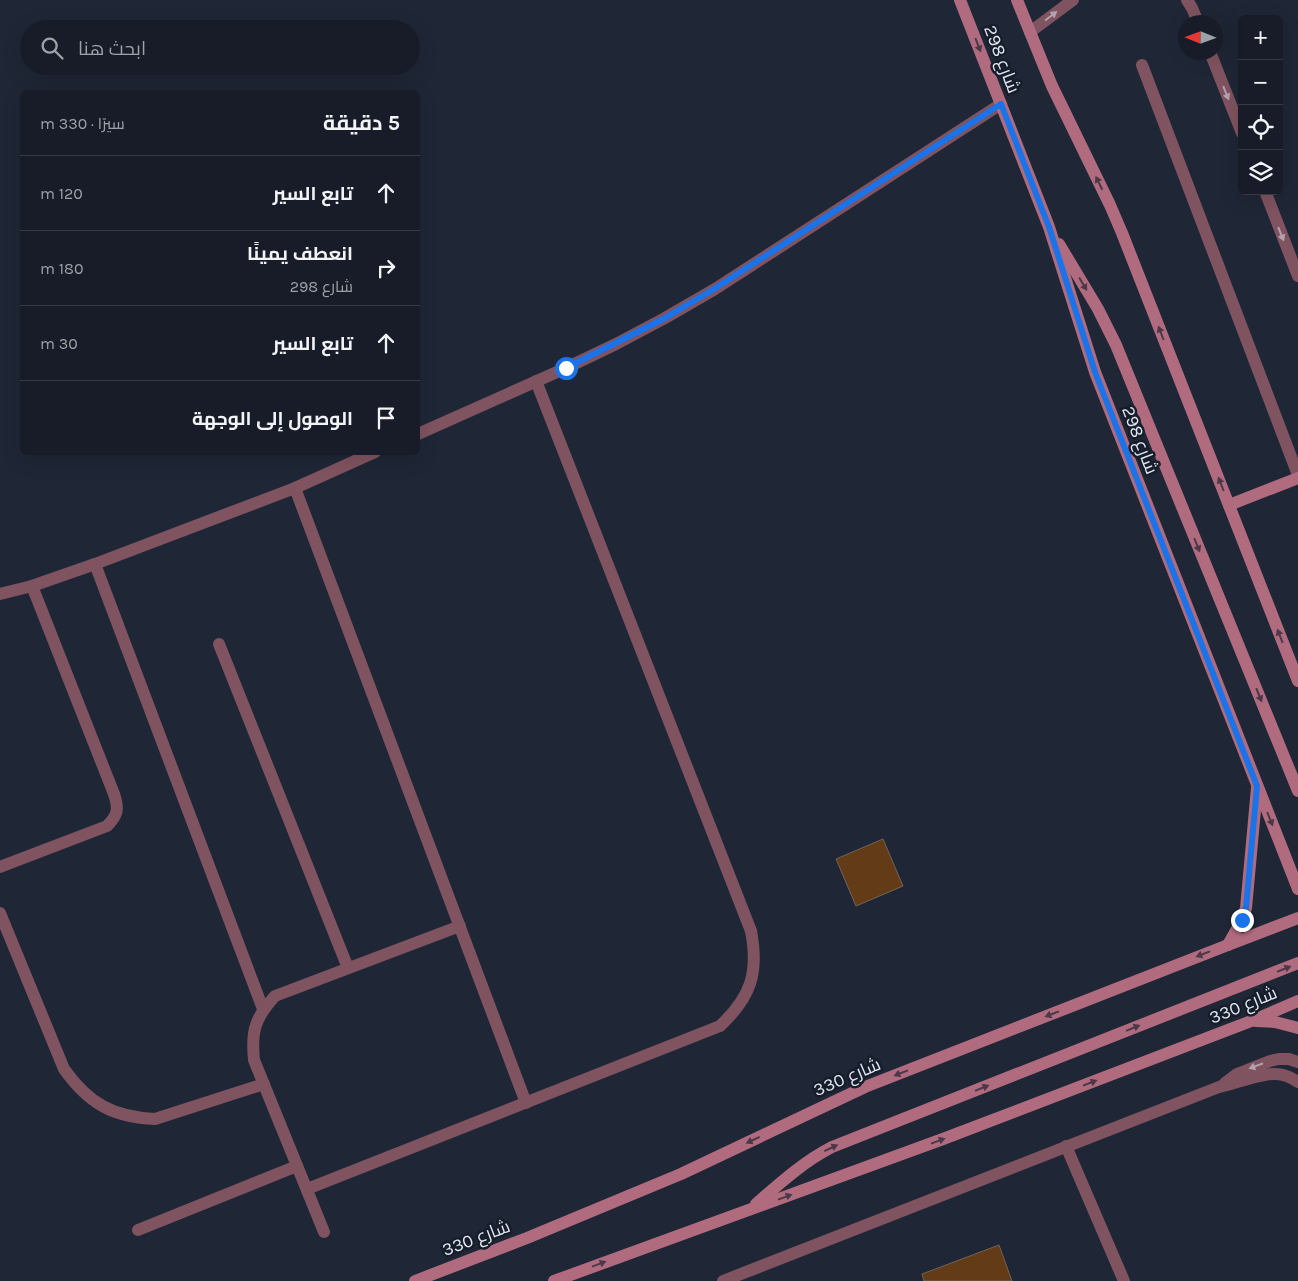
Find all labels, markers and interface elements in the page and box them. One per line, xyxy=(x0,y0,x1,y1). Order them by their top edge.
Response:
one-way arrow xyxy=(1044,11,1058,21)
north arrow xyxy=(1178,15,1223,60)
map controls xyxy=(1238,15,1283,195)
button: + xyxy=(1238,15,1283,60)
search box xyxy=(20,20,420,75)
street label: شارع 298 xyxy=(978,22,1025,96)
icon: search xyxy=(38,34,66,62)
text: ابحث هنا xyxy=(78,38,146,60)
one-way arrow xyxy=(975,38,982,53)
button: − xyxy=(1238,60,1283,105)
one-way arrow xyxy=(1222,86,1230,101)
button: locate xyxy=(1238,105,1283,150)
text: 5 دقيقة xyxy=(323,111,400,135)
text: سيرًا · 330 m xyxy=(40,114,125,133)
button: layers xyxy=(1238,150,1283,195)
one-way arrow xyxy=(1095,176,1103,190)
icon: ahead xyxy=(372,179,400,207)
text: تابع السير xyxy=(273,183,353,205)
text: 120 m xyxy=(40,184,83,203)
one-way arrow xyxy=(1278,226,1286,241)
text: انعطف يمينًا xyxy=(247,243,353,265)
icon: right xyxy=(372,254,400,282)
text: 180 m xyxy=(40,259,83,278)
text: شارع 298 xyxy=(290,277,353,296)
one-way arrow xyxy=(1079,277,1088,290)
one-way arrow xyxy=(1157,326,1165,340)
icon: ahead xyxy=(372,329,400,357)
text: تابع السير xyxy=(273,333,353,355)
text: 30 m xyxy=(40,334,78,353)
route start xyxy=(555,357,578,380)
street label: شارع 298 xyxy=(1116,403,1163,477)
icon: arrive xyxy=(372,404,400,432)
text: الوصول إلى الوجهة xyxy=(192,408,353,430)
one-way arrow xyxy=(1217,477,1224,492)
one-way arrow xyxy=(1194,537,1202,552)
one-way arrow xyxy=(1276,628,1284,643)
one-way arrow xyxy=(1255,688,1263,702)
one-way arrow xyxy=(1267,812,1275,826)
route end xyxy=(1231,909,1254,932)
one-way arrow xyxy=(1196,951,1210,959)
one-way arrow xyxy=(1277,965,1292,973)
street label: شارع 330 xyxy=(1206,981,1280,1029)
one-way arrow xyxy=(1044,1010,1059,1018)
one-way arrow xyxy=(1126,1024,1140,1032)
street label: شارع 330 xyxy=(810,1053,884,1102)
one-way arrow xyxy=(1248,1062,1263,1070)
one-way arrow xyxy=(894,1070,908,1078)
one-way arrow xyxy=(1082,1079,1097,1087)
one-way arrow xyxy=(975,1084,990,1092)
one-way arrow xyxy=(746,1136,760,1144)
one-way arrow xyxy=(931,1137,946,1145)
one-way arrow xyxy=(824,1144,838,1152)
one-way arrow xyxy=(778,1193,793,1201)
street label: شارع 330 xyxy=(439,1215,513,1262)
one-way arrow xyxy=(592,1260,607,1268)

